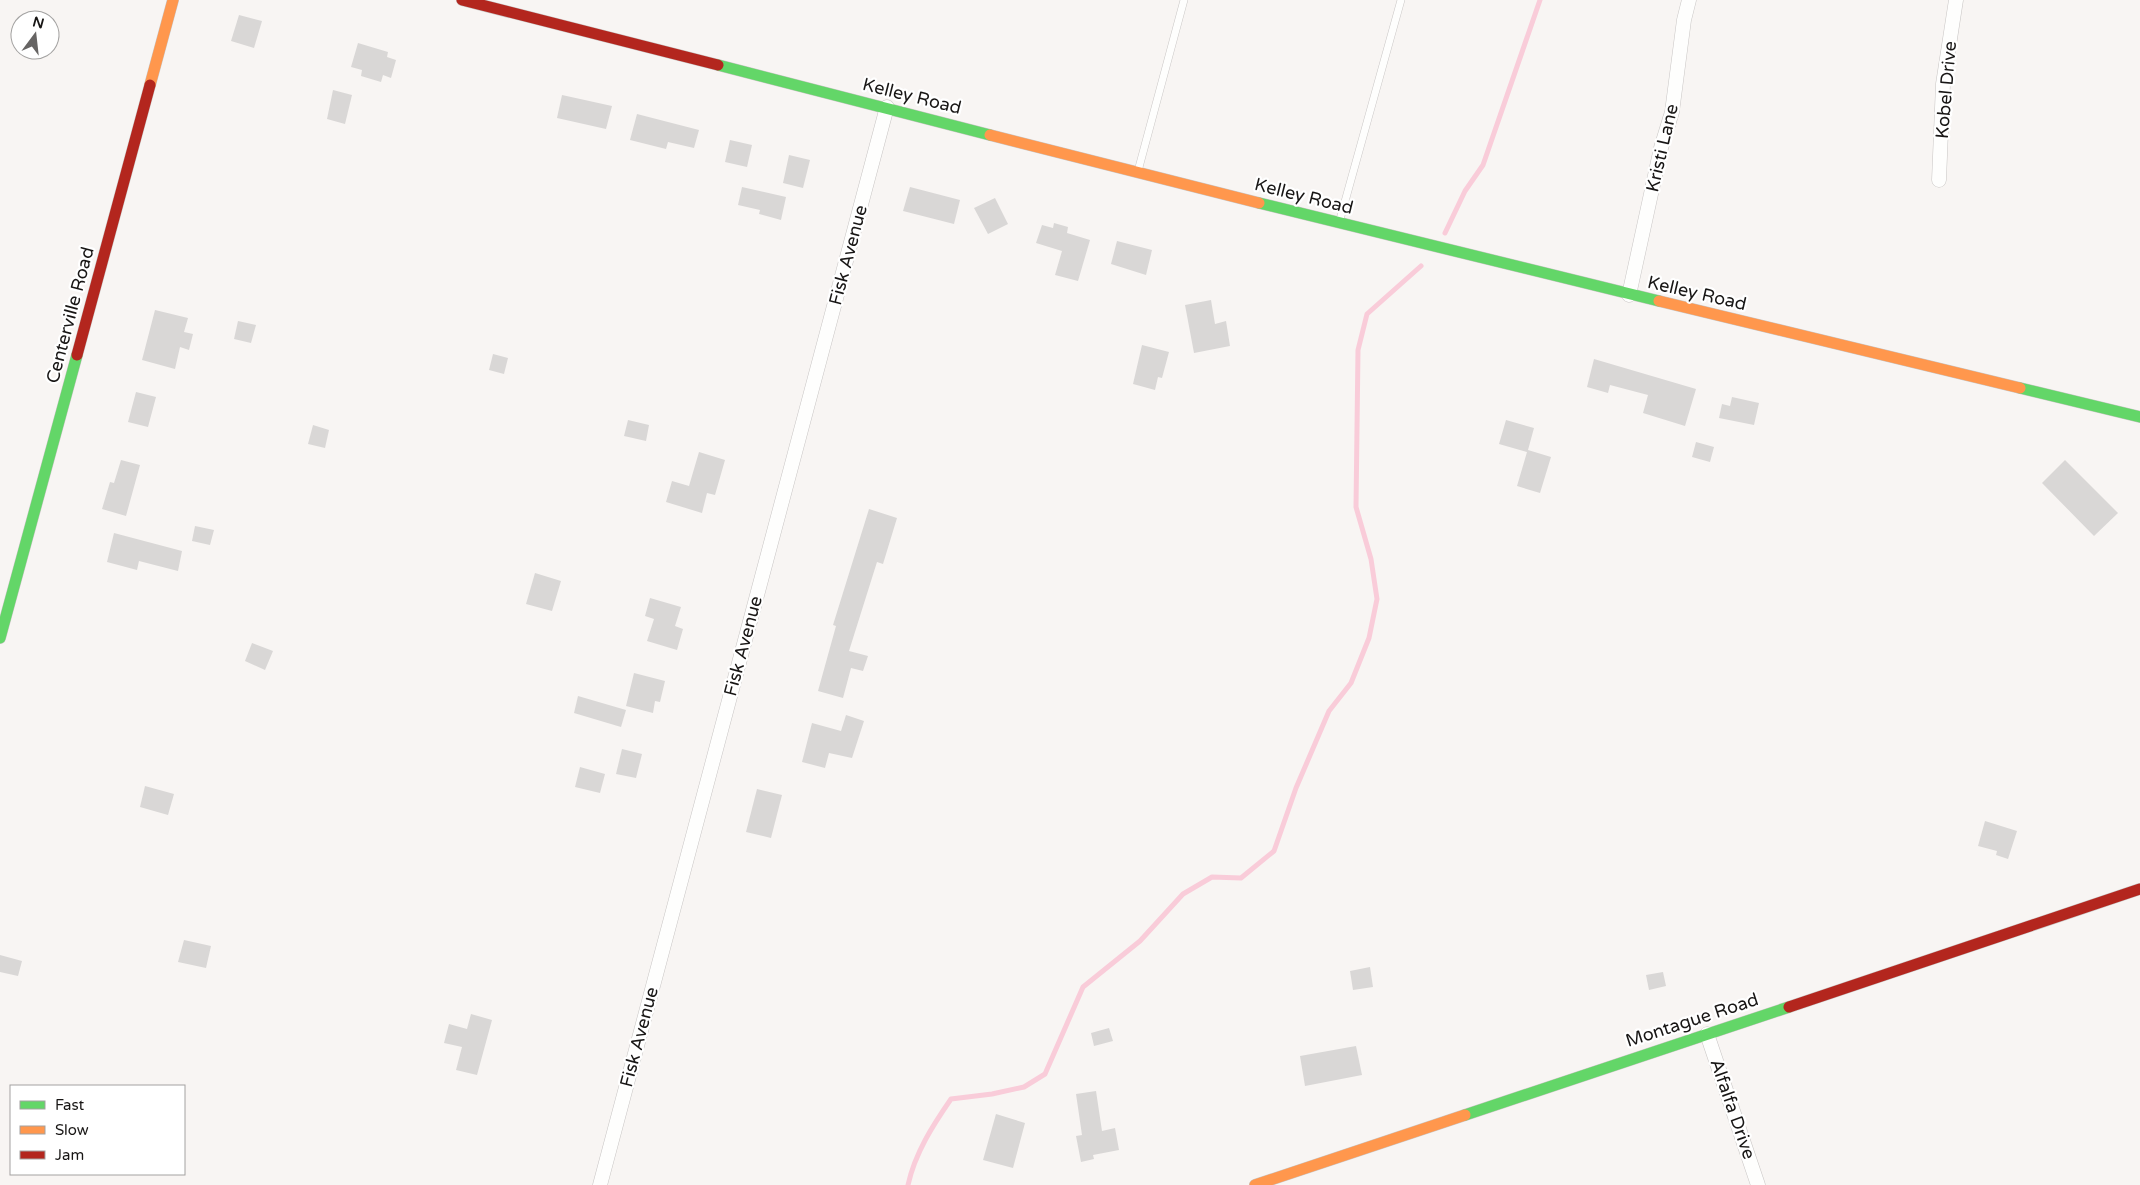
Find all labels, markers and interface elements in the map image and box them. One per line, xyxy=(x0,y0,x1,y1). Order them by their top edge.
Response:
north arrow xyxy=(10,10,60,60)
text: N xyxy=(31,13,46,33)
street label: Kobel Drive xyxy=(1931,40,1961,140)
street label: Kelley Road xyxy=(860,73,964,119)
street label: Kristi Lane xyxy=(1641,102,1683,194)
street label: Kelley Road xyxy=(1252,173,1356,219)
street label: Fisk Avenue xyxy=(824,203,872,307)
street label: Centerville Road xyxy=(41,245,99,385)
street label: Kelley Road xyxy=(1645,271,1749,315)
street label: Fisk Avenue xyxy=(719,594,767,698)
street label: Fisk Avenue xyxy=(615,985,663,1089)
street label: Montague Road xyxy=(1623,988,1761,1052)
street label: Alfalfa Drive xyxy=(1706,1056,1760,1162)
legend xyxy=(10,1085,185,1175)
text: Fast xyxy=(55,1096,85,1114)
text: Slow xyxy=(55,1121,89,1139)
text: Jam xyxy=(55,1146,84,1164)

